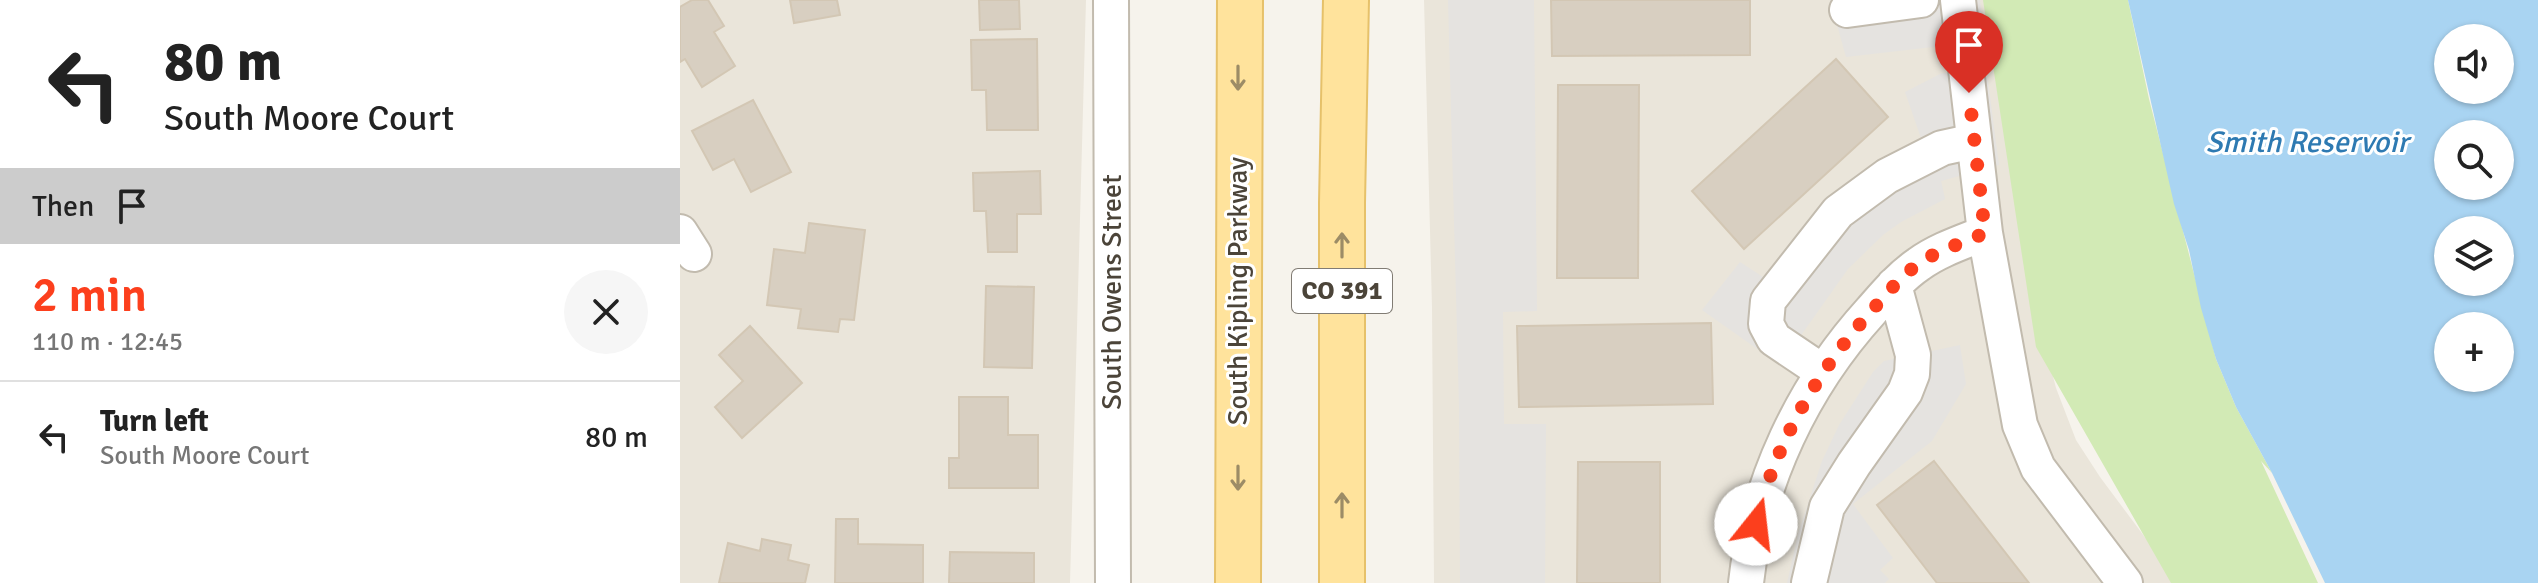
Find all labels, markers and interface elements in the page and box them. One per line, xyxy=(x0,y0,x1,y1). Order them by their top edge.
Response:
pin xyxy=(1935,11,2003,93)
icon: arrive xyxy=(1947,23,1991,67)
map controls xyxy=(2434,24,2514,392)
button: sound xyxy=(2434,24,2514,104)
text: 80 m xyxy=(164,27,282,96)
icon: left xyxy=(32,32,136,136)
one-way arrow xyxy=(1231,64,1246,91)
text: South Moore Court xyxy=(164,96,454,141)
button: search xyxy=(2434,120,2514,200)
water label: Smith Reservoir xyxy=(2206,124,2412,161)
street label: South Kipling Parkway xyxy=(1221,157,1255,425)
street label: South Owens Street xyxy=(1095,174,1129,410)
icon: arrive xyxy=(110,184,154,228)
text: Then xyxy=(32,188,94,225)
button: layers xyxy=(2434,216,2514,296)
one-way arrow xyxy=(1334,232,1350,259)
text: 2 min xyxy=(32,266,147,325)
road number: CO 391 xyxy=(1292,269,1392,313)
button: close xyxy=(564,270,648,354)
button: + xyxy=(2434,312,2514,392)
text: 110 m · 12:45 xyxy=(32,326,183,358)
text: Turn left xyxy=(100,403,209,440)
icon: left xyxy=(32,415,76,459)
text: 80 m xyxy=(585,419,648,456)
text: South Moore Court xyxy=(100,440,309,472)
one-way arrow xyxy=(1230,464,1246,491)
position arrow xyxy=(1714,482,1798,566)
one-way arrow xyxy=(1334,492,1350,519)

